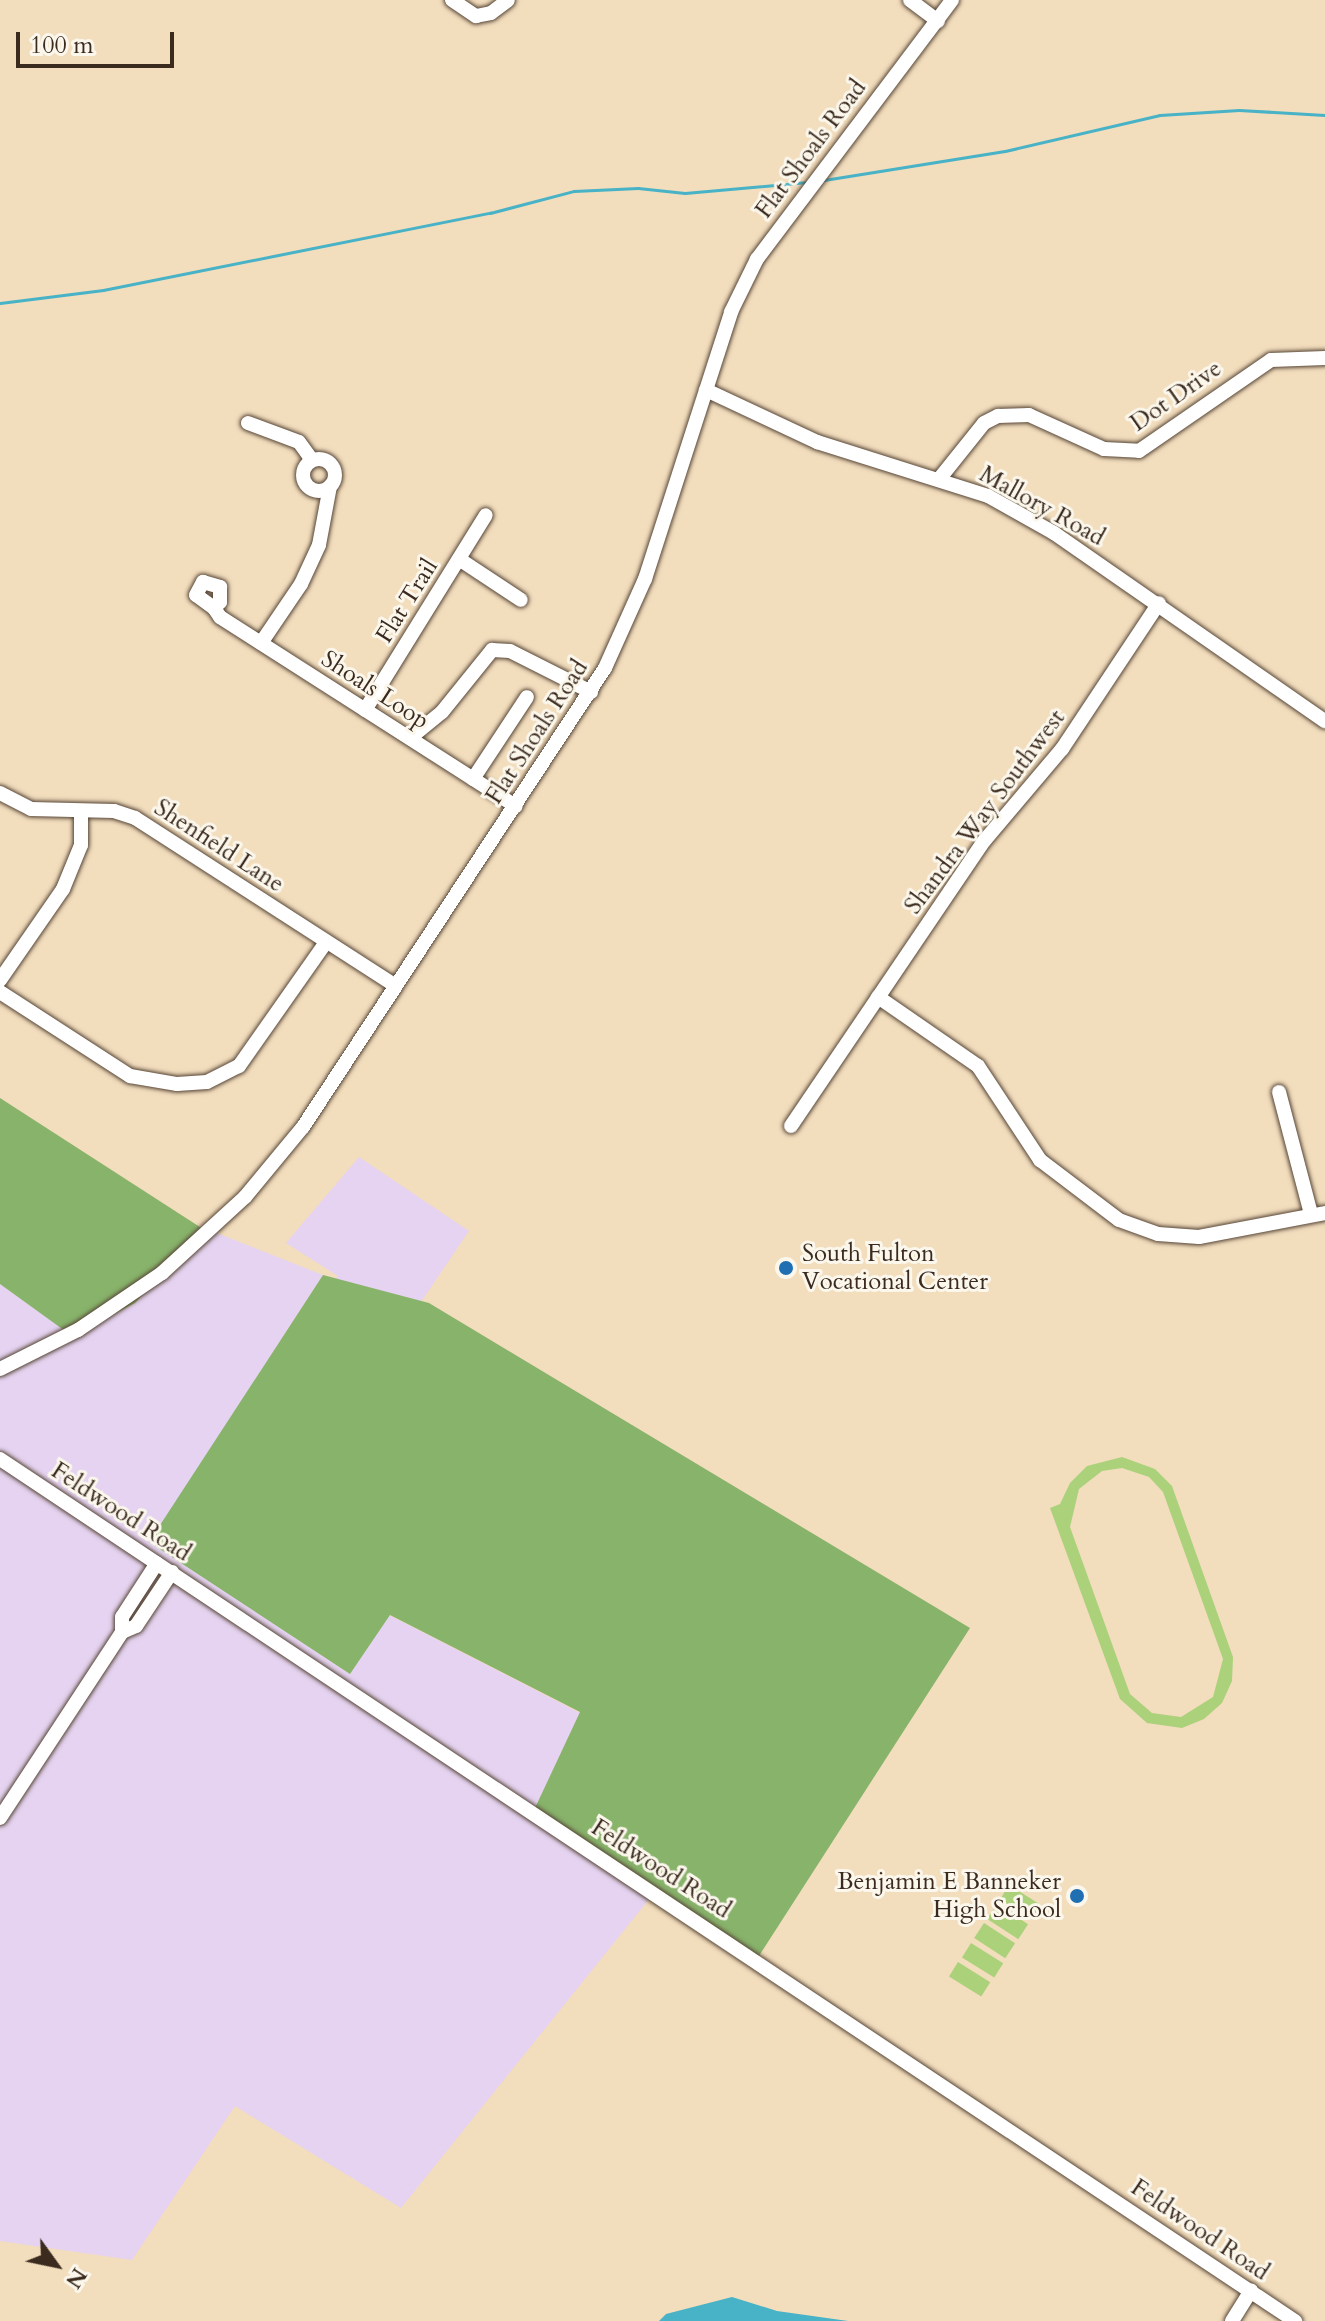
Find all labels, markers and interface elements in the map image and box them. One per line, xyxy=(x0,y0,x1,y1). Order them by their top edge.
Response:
scale bar xyxy=(20,16,178,66)
text: 100 m xyxy=(30,29,94,62)
street label: Flat Shoals Road xyxy=(750,74,872,224)
street label: Dot Drive xyxy=(1125,354,1227,438)
street label: Mallory Road xyxy=(974,460,1110,552)
street label: Flat Trail xyxy=(370,554,444,648)
street label: Shoals Loop xyxy=(316,645,434,735)
street label: Flat Shoals Road xyxy=(480,655,594,809)
street label: Shandra Way Southwest xyxy=(899,704,1071,920)
street label: Shenfield Lane xyxy=(149,793,289,899)
place label: South Fulton Vocational Center xyxy=(802,1240,988,1296)
marker: South Fulton Vocational Center xyxy=(777,1259,795,1277)
street label: Feldwood Road xyxy=(46,1456,196,1568)
street label: Feldwood Road xyxy=(586,1813,736,1925)
place label: Benjamin E Banneker High School xyxy=(837,1868,1061,1924)
marker: Benjamin E Banneker High School xyxy=(1068,1887,1086,1905)
street label: Feldwood Road xyxy=(1125,2173,1275,2287)
north arrow xyxy=(16,2225,96,2305)
text: N xyxy=(58,2262,94,2294)

